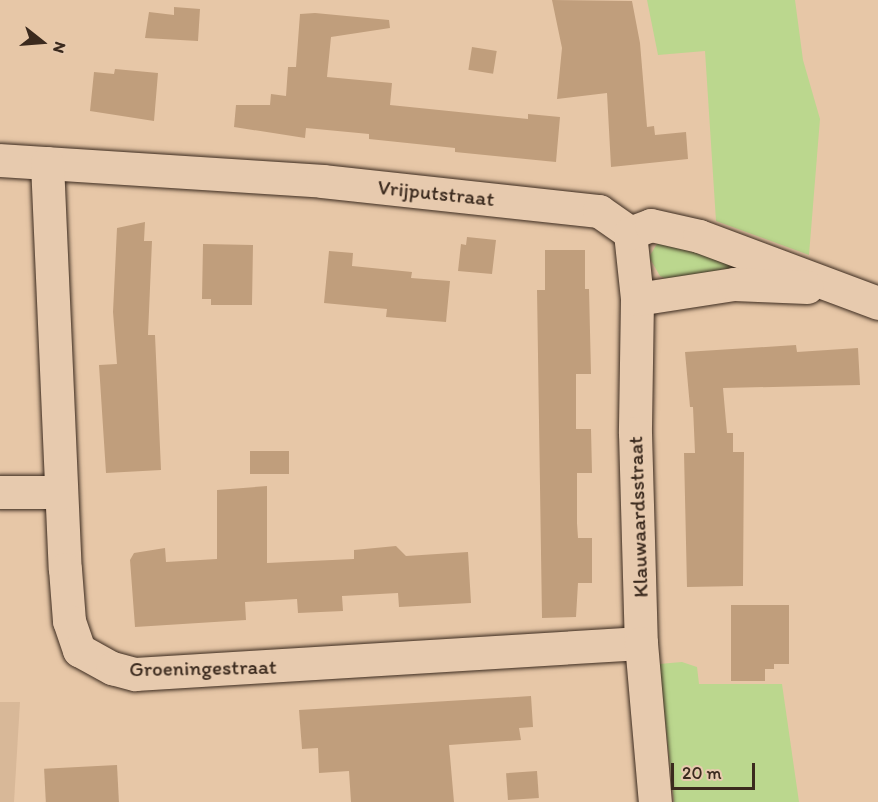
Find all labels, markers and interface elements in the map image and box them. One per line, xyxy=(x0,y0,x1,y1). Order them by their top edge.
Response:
north arrow xyxy=(12,12,72,72)
text: N xyxy=(49,39,70,55)
street label: Vrijputstraat xyxy=(376,174,496,212)
street label: Klauwaardsstraat xyxy=(623,436,653,598)
street label: Groeningestraat xyxy=(129,654,277,682)
scale bar xyxy=(674,751,758,789)
text: 20 m xyxy=(682,762,722,784)

